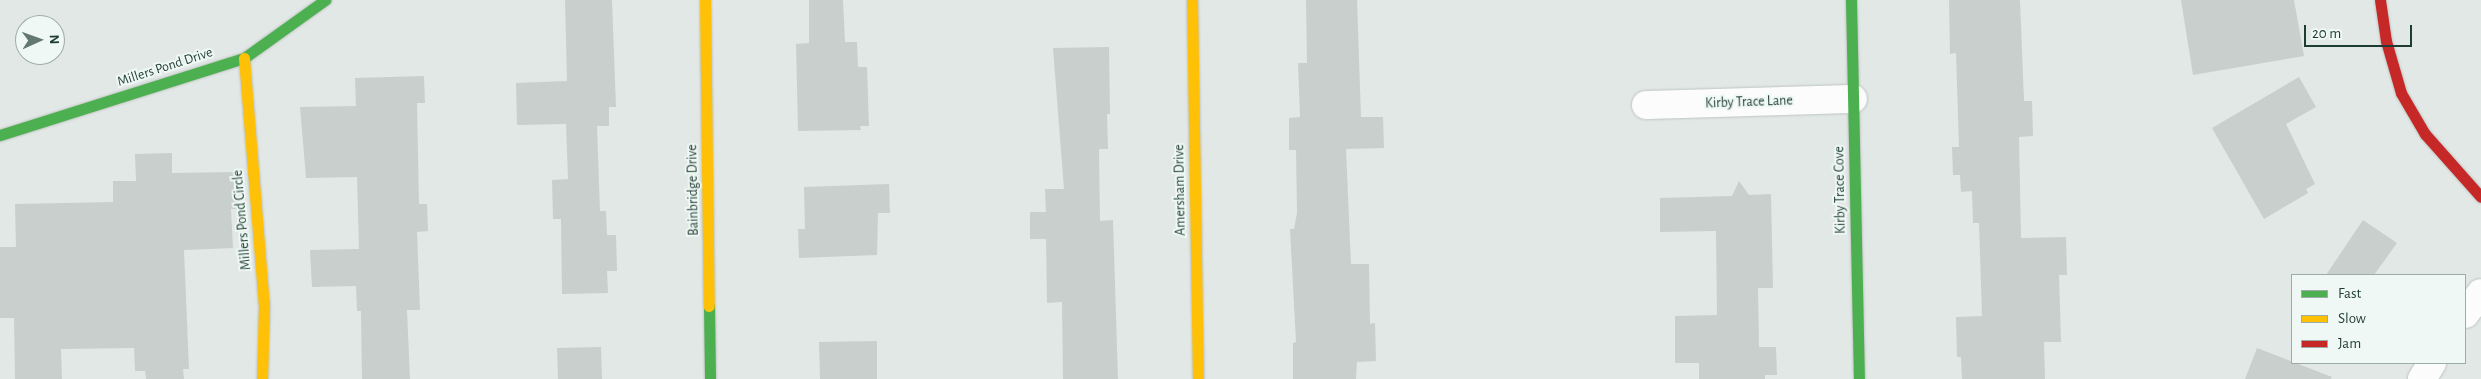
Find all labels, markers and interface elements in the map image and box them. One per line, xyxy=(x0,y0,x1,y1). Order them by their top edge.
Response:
north arrow xyxy=(15,15,65,65)
scale bar xyxy=(2306,15,2414,47)
text: 20 m xyxy=(2312,26,2341,41)
text: N xyxy=(47,34,61,45)
street label: Millers Pond Drive xyxy=(115,44,215,90)
street label: Kirby Trace Lane xyxy=(1705,92,1793,112)
street label: Bainbridge Drive xyxy=(684,144,702,236)
street label: Amersham Drive xyxy=(1171,144,1189,236)
street label: Kirby Trace Cove xyxy=(1831,146,1849,234)
street label: Millers Pond Circle xyxy=(229,169,255,271)
legend xyxy=(2291,274,2466,364)
text: Fast xyxy=(2338,286,2361,301)
text: Slow xyxy=(2338,311,2366,326)
text: Jam xyxy=(2338,336,2361,351)

